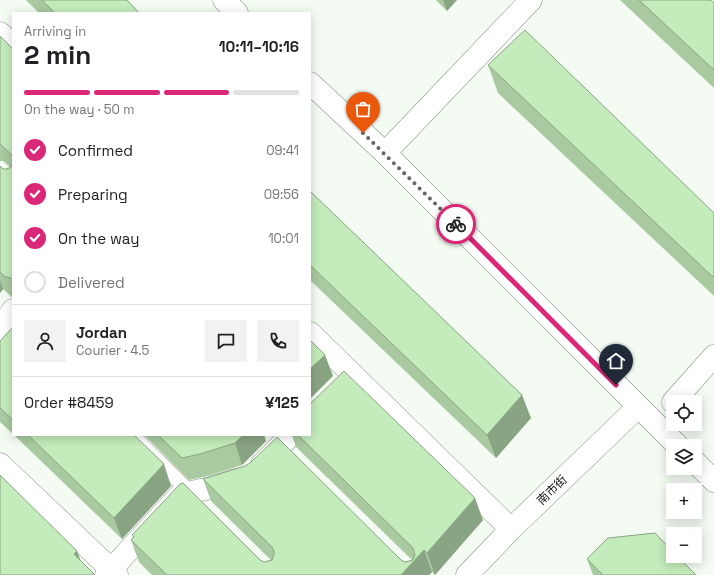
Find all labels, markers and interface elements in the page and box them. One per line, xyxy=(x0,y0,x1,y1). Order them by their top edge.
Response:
text: Arriving in xyxy=(24,23,86,40)
text: 10:11–10:16 xyxy=(219,37,299,56)
text: 2 min xyxy=(24,38,91,72)
pin xyxy=(346,92,380,133)
icon: bag xyxy=(352,98,374,120)
text: On the way · 50 m xyxy=(24,101,134,118)
icon: check xyxy=(24,139,46,161)
text: Confirmed xyxy=(58,141,133,160)
text: 09:41 xyxy=(266,142,299,159)
icon: check xyxy=(24,183,46,205)
text: Preparing xyxy=(58,185,128,204)
text: 09:56 xyxy=(264,186,299,203)
courier xyxy=(436,204,476,244)
icon: bike xyxy=(445,213,467,235)
icon: check xyxy=(24,227,46,249)
text: On the way xyxy=(58,229,139,248)
text: 10:01 xyxy=(268,230,299,247)
text: Delivered xyxy=(58,273,125,292)
button: person xyxy=(24,320,66,362)
button: chat xyxy=(205,320,247,362)
button: phone xyxy=(257,320,299,362)
text: Jordan xyxy=(76,323,127,342)
text: Courier · 4.5 xyxy=(76,342,149,359)
pin xyxy=(599,344,633,385)
icon: home xyxy=(605,350,627,372)
text: Order #8459 xyxy=(24,393,114,412)
text: ¥125 xyxy=(265,393,299,412)
map controls xyxy=(666,395,702,563)
button: locate xyxy=(666,395,702,431)
button: layers xyxy=(666,439,702,475)
street label: 南市街 xyxy=(533,472,571,508)
button: + xyxy=(666,483,702,519)
button: − xyxy=(666,527,702,563)

